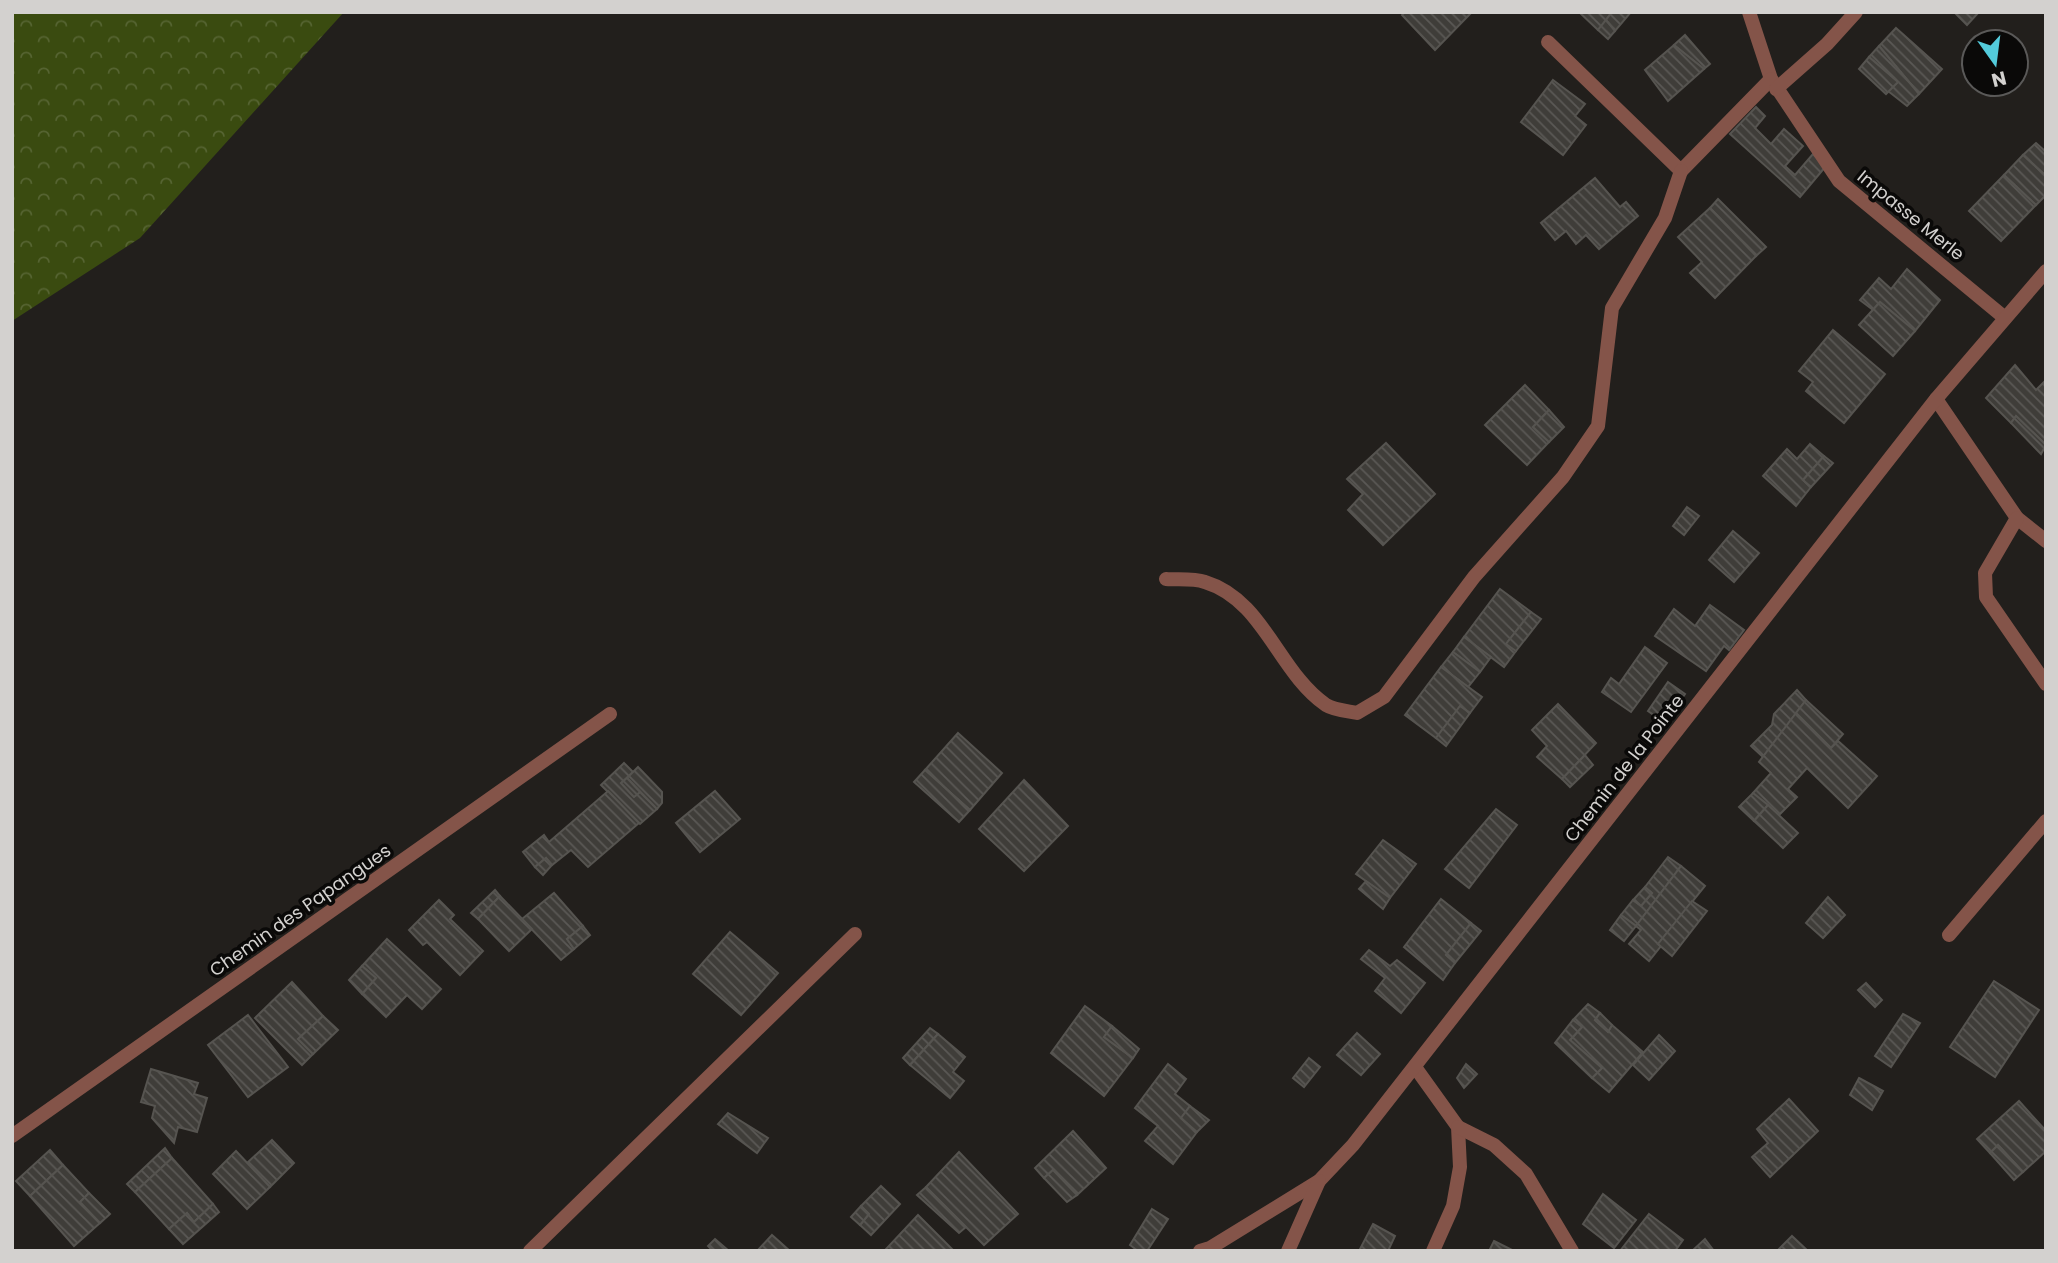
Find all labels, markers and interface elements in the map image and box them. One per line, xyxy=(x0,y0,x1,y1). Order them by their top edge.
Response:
north arrow xyxy=(1960,28,2030,98)
text: N xyxy=(1989,64,2009,94)
street label: Impasse Merle xyxy=(1852,164,1970,266)
street label: Chemin de la Pointe xyxy=(1558,689,1690,847)
street label: Chemin des Papangues xyxy=(204,838,396,982)

